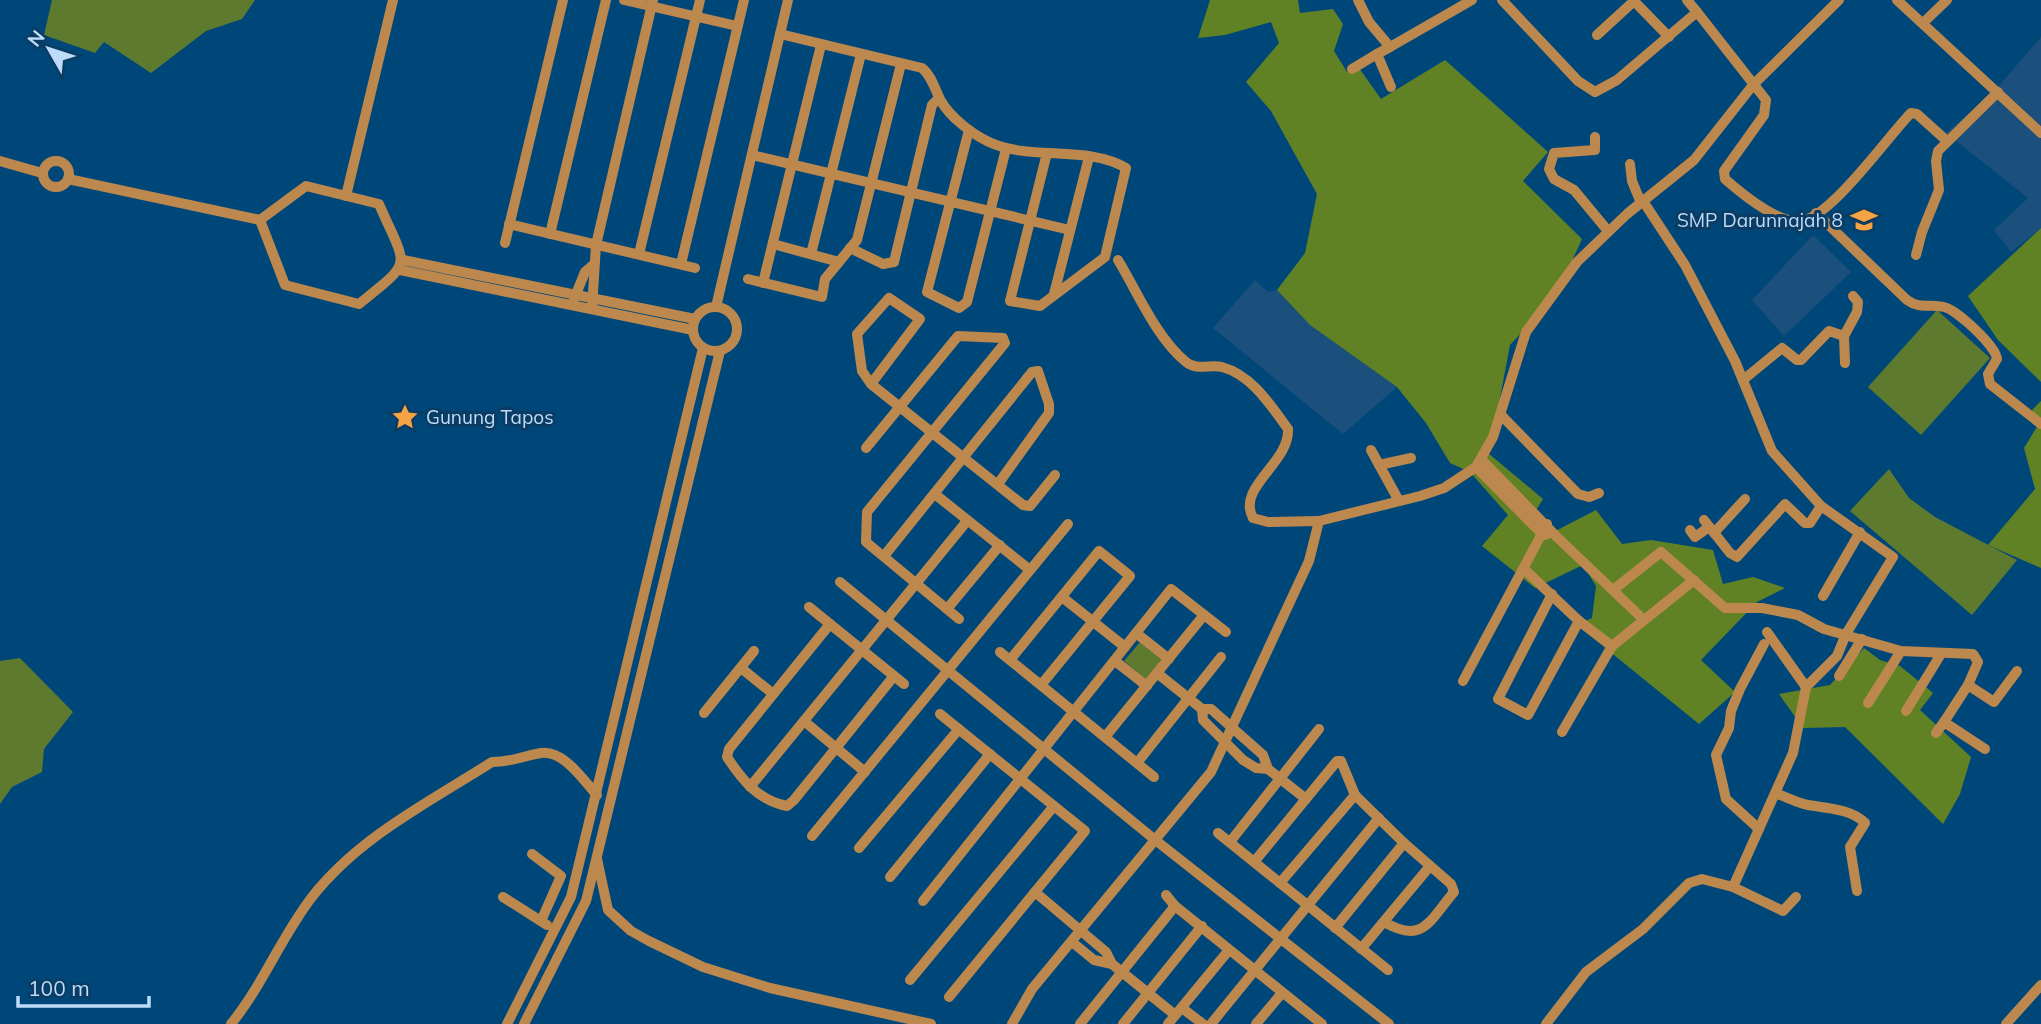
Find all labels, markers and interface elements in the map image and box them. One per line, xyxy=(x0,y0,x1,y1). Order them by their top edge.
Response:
north arrow xyxy=(14,14,84,84)
text: N xyxy=(22,25,50,51)
school or university icon: SMP Darunnajah 8 xyxy=(1849,205,1879,235)
place label: SMP Darunnajah 8 xyxy=(1677,208,1843,232)
place icon: Gunung Tapos xyxy=(390,402,420,432)
place label: Gunung Tapos xyxy=(426,405,554,429)
scale bar xyxy=(18,964,149,1008)
text: 100 m xyxy=(28,975,90,1001)

